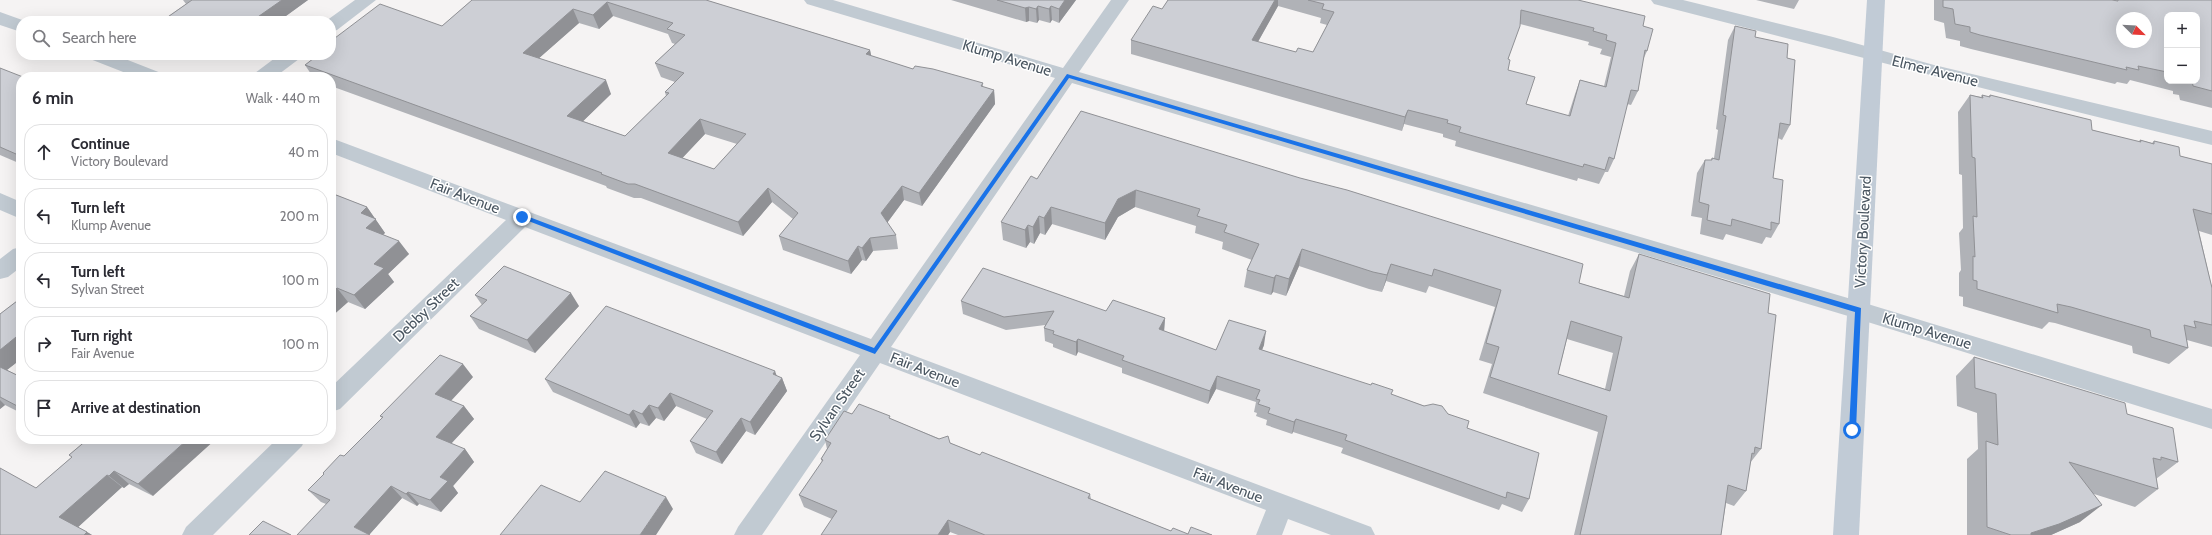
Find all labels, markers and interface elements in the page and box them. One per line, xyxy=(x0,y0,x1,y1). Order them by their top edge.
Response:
north arrow xyxy=(2116,12,2152,48)
map controls xyxy=(2164,12,2200,84)
button: + xyxy=(2164,12,2200,48)
search box xyxy=(16,16,336,60)
icon: search xyxy=(30,27,52,49)
text: Search here xyxy=(62,29,137,47)
street label: Klump Avenue xyxy=(960,36,1054,80)
button: − xyxy=(2164,48,2200,84)
street label: Elmer Avenue xyxy=(1890,52,1980,90)
text: 6 min xyxy=(32,88,74,108)
text: Walk · 440 m xyxy=(246,90,320,106)
text: Continue xyxy=(71,135,130,153)
icon: ahead xyxy=(33,141,55,163)
text: 40 m xyxy=(288,144,319,160)
text: Victory Boulevard xyxy=(71,153,168,169)
street label: Fair Avenue xyxy=(428,175,503,218)
street label: Victory Boulevard xyxy=(1851,175,1875,289)
text: Turn left xyxy=(71,199,125,217)
icon: left xyxy=(33,205,55,227)
text: 200 m xyxy=(280,208,319,224)
route end xyxy=(513,208,531,226)
text: Klump Avenue xyxy=(71,217,151,233)
text: Turn left xyxy=(71,263,125,281)
icon: left xyxy=(33,269,55,291)
text: 100 m xyxy=(282,272,319,288)
street label: Debby Street xyxy=(389,274,463,346)
text: Sylvan Street xyxy=(71,281,144,297)
street label: Klump Avenue xyxy=(1880,309,1974,353)
text: Turn right xyxy=(71,327,132,345)
icon: right xyxy=(33,333,55,355)
text: 100 m xyxy=(282,336,319,352)
text: Fair Avenue xyxy=(71,345,134,361)
street label: Fair Avenue xyxy=(888,349,963,392)
street label: Sylvan Street xyxy=(805,365,869,445)
icon: arrive xyxy=(33,397,55,419)
text: Arrive at destination xyxy=(71,399,201,417)
route start xyxy=(1843,421,1861,439)
street label: Fair Avenue xyxy=(1191,464,1266,507)

